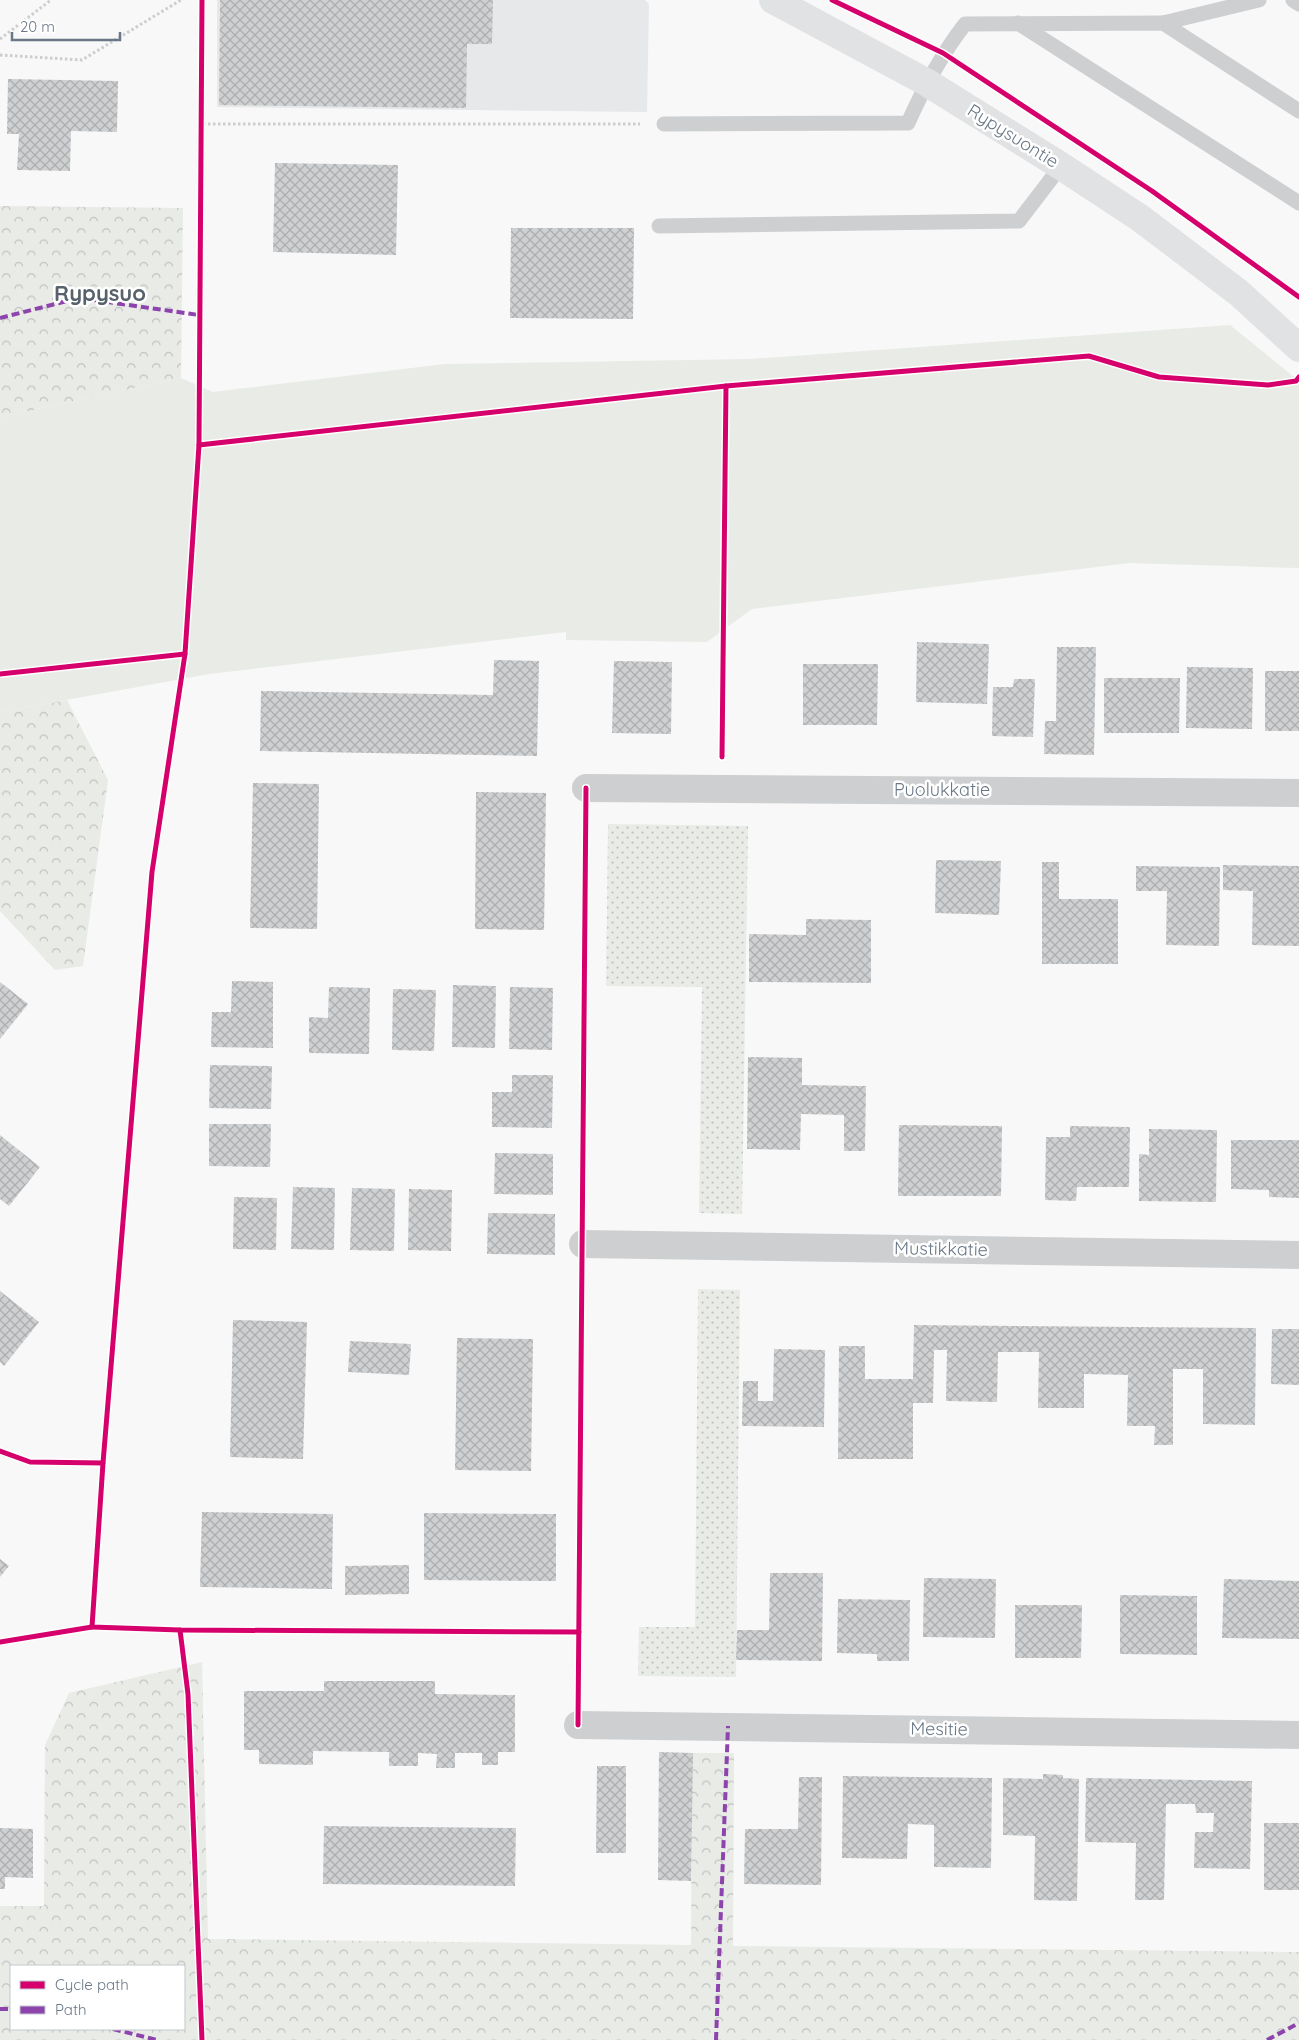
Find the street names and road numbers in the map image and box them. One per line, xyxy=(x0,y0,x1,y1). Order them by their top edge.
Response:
street label: Rypysuontie xyxy=(963,98,1063,173)
street label: Puolukkatie xyxy=(894,778,990,801)
street label: Mustikkatie xyxy=(894,1236,988,1261)
street label: Mesitie xyxy=(910,1717,968,1740)

